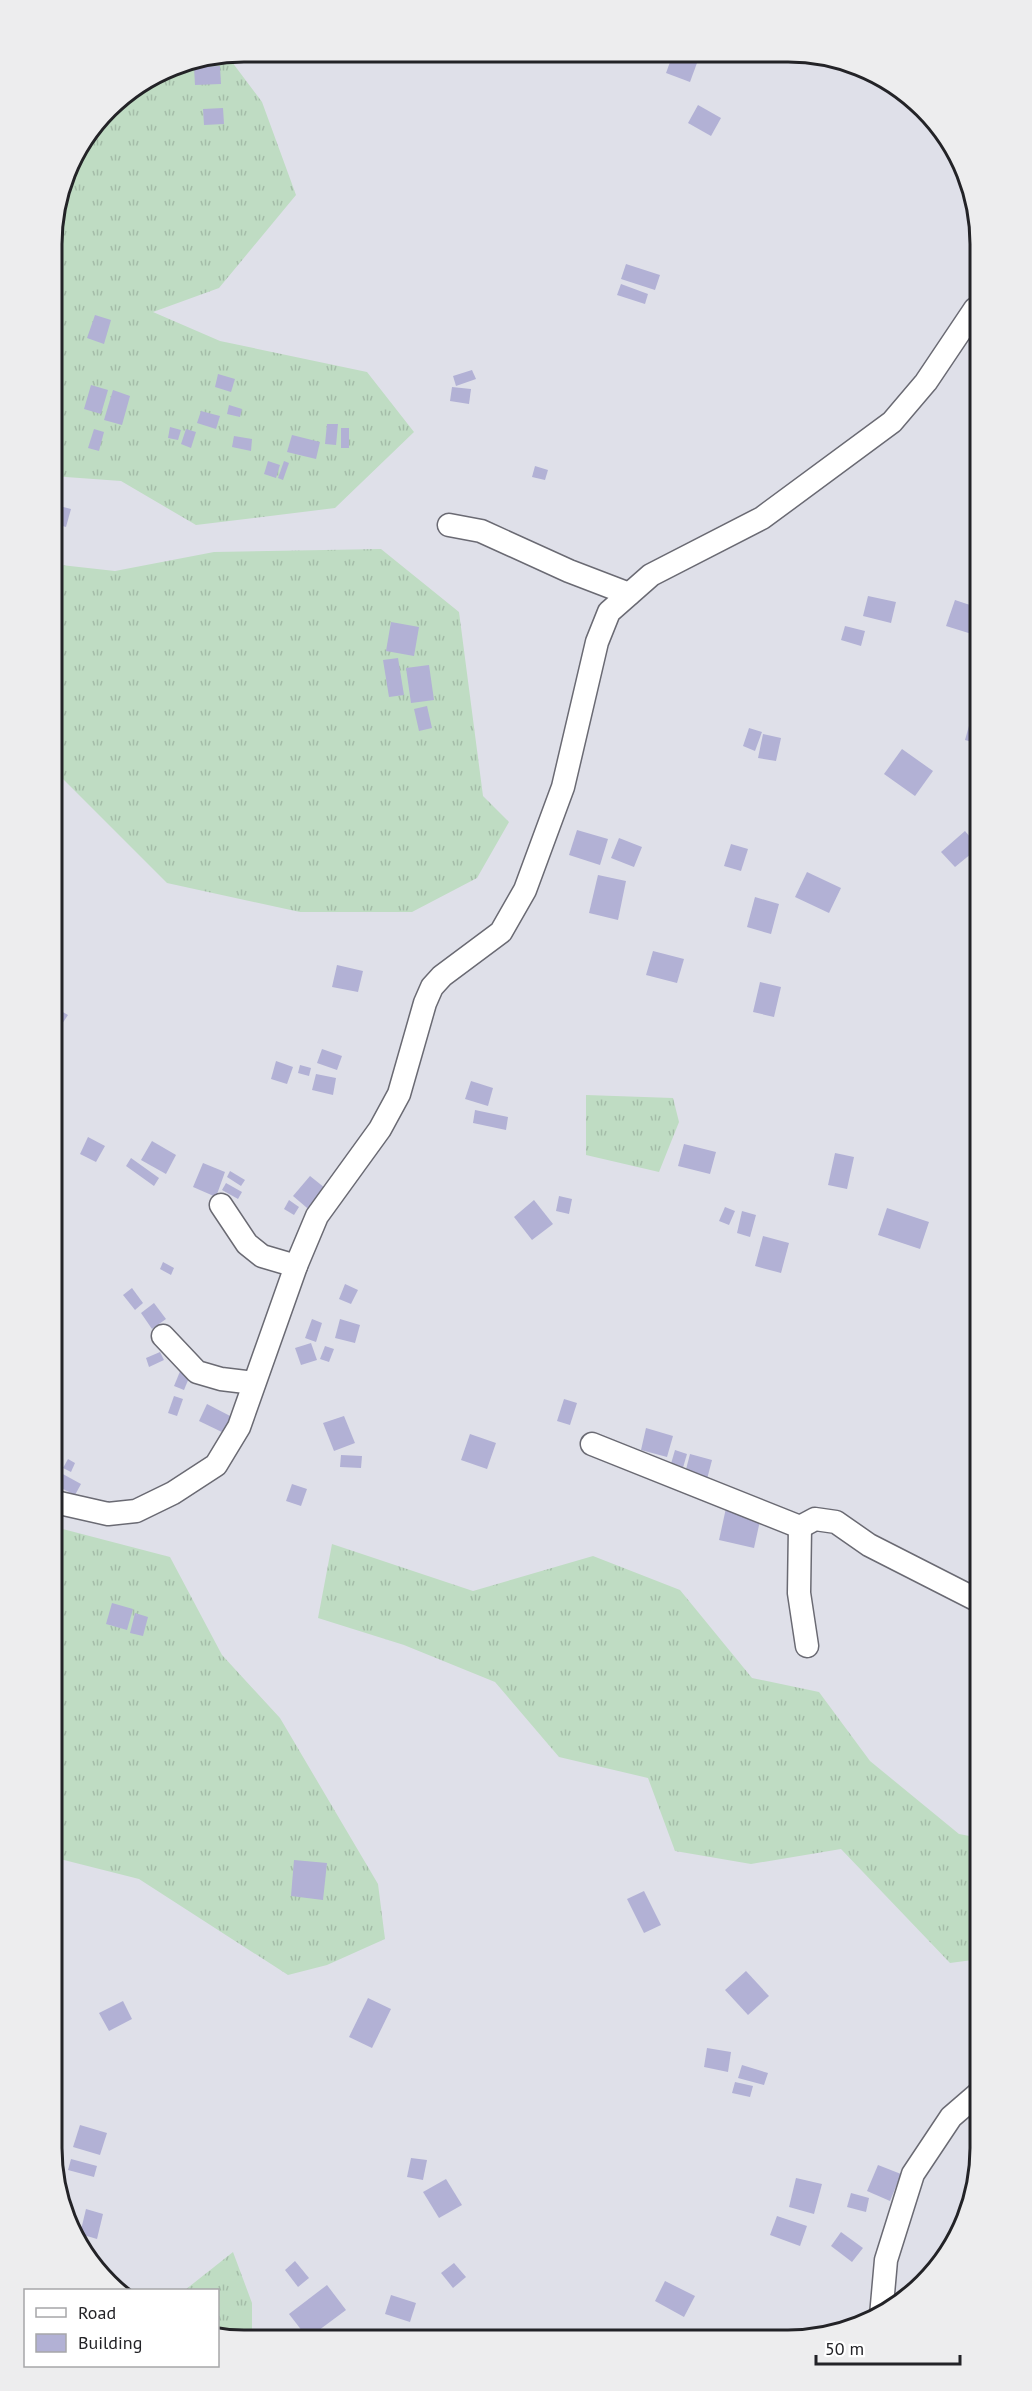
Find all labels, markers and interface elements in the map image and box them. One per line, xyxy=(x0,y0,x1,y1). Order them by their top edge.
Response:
legend xyxy=(24,2289,219,2367)
text: Road xyxy=(78,2301,116,2324)
scale bar xyxy=(816,2328,960,2366)
text: Building xyxy=(78,2331,142,2354)
text: 50 m xyxy=(825,2337,864,2360)

